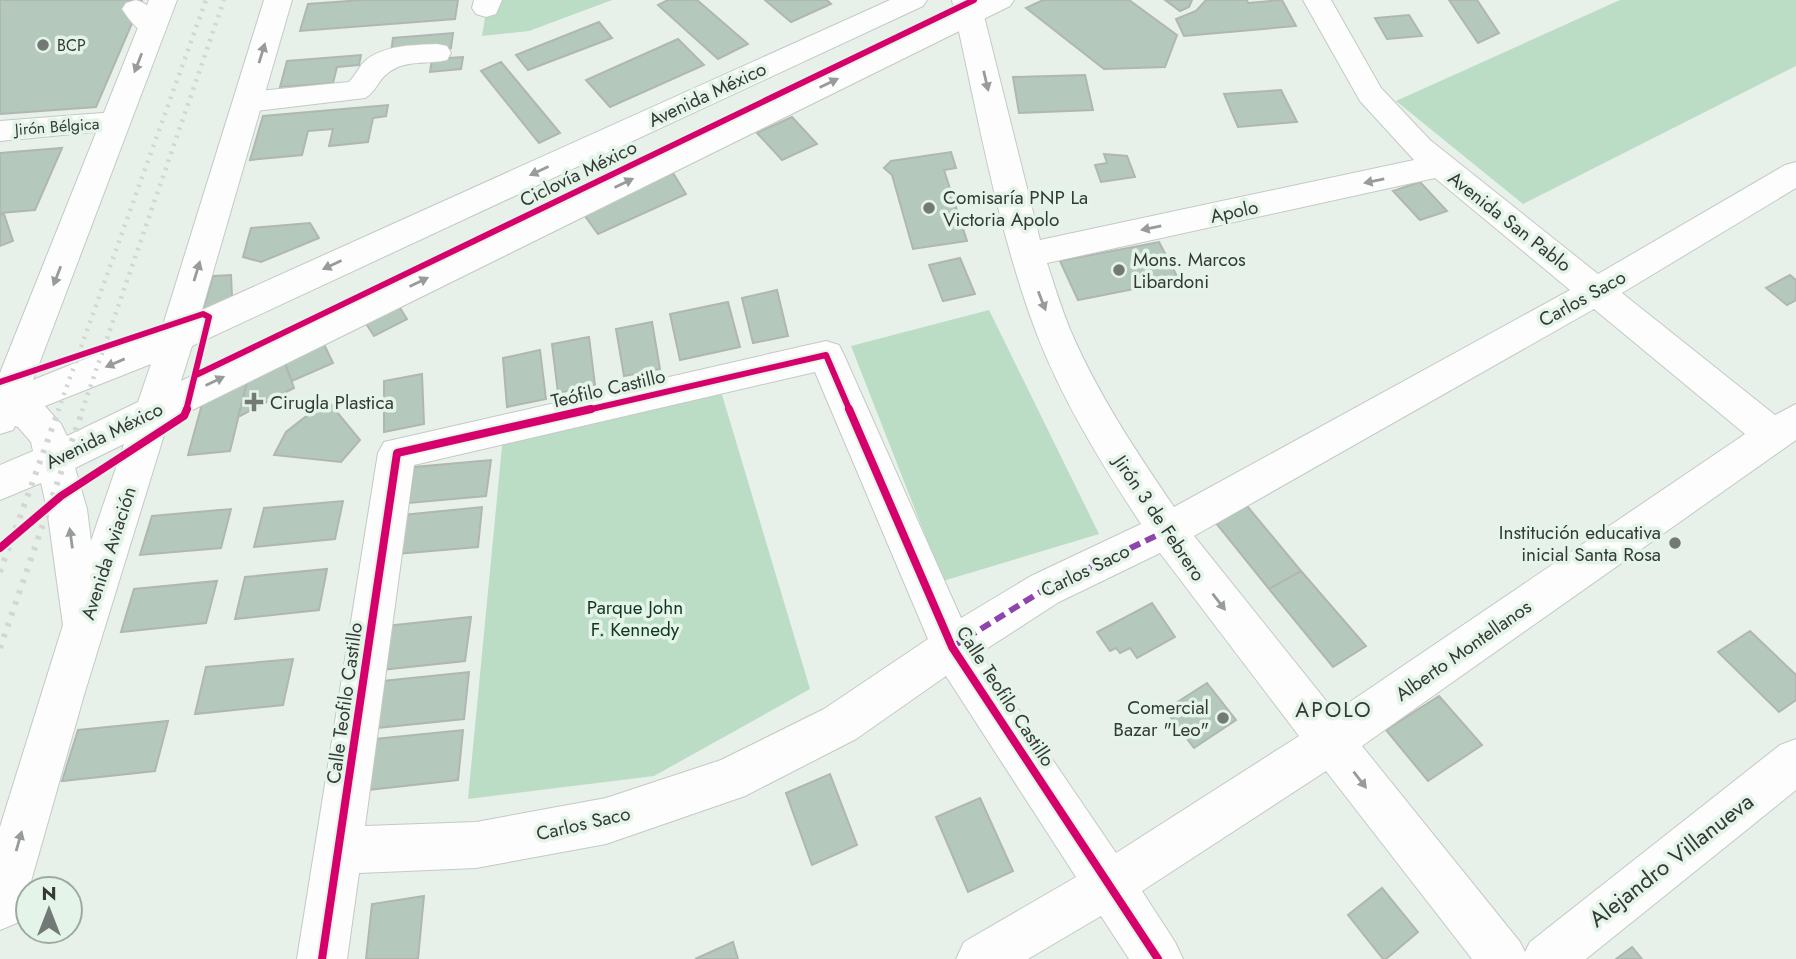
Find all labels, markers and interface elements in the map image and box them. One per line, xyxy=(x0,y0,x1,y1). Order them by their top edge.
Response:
place label: BCP xyxy=(57,34,86,57)
marker: BCP xyxy=(35,37,51,53)
one-way arrow xyxy=(258,43,268,64)
one-way arrow xyxy=(132,53,143,74)
street label: Avenida México xyxy=(644,55,771,134)
one-way arrow xyxy=(981,70,992,92)
one-way arrow xyxy=(818,78,839,89)
street label: Jirón Bélgica xyxy=(12,112,100,141)
street label: Ciclovía México xyxy=(515,133,641,213)
one-way arrow xyxy=(529,165,549,177)
street label: Avenida San Pablo xyxy=(1442,165,1577,278)
one-way arrow xyxy=(1362,175,1384,186)
one-way arrow xyxy=(614,177,634,188)
place label: Comisaría PNP La Victoria Apolo xyxy=(943,184,1088,233)
street label: Apolo xyxy=(1208,193,1261,230)
marker: Comisaría PNP La Victoria Apolo xyxy=(921,200,937,216)
one-way arrow xyxy=(1140,223,1162,234)
place label: Mons. Marcos Libardoni xyxy=(1133,246,1246,295)
one-way arrow xyxy=(322,260,343,271)
one-way arrow xyxy=(192,261,203,282)
marker: Mons. Marcos Libardoni xyxy=(1111,262,1127,278)
street label: Carlos Saco xyxy=(1534,263,1631,333)
one-way arrow xyxy=(51,266,62,287)
one-way arrow xyxy=(409,276,429,288)
one-way arrow xyxy=(1037,291,1048,312)
one-way arrow xyxy=(104,358,125,369)
street label: Teófilo Castillo xyxy=(548,362,668,415)
one-way arrow xyxy=(205,376,225,387)
place label: Cirugla Plastica xyxy=(270,389,394,416)
marker: Cirugla Plastica xyxy=(244,392,264,412)
street label: Avenida México xyxy=(41,395,167,476)
street label: Jirón 3 de Febrero xyxy=(1106,448,1212,586)
street label: Avenida Aviación xyxy=(74,483,143,623)
place label: Institución educativa inicial Santa Rosa xyxy=(1499,519,1661,568)
one-way arrow xyxy=(65,526,76,548)
marker: Institución educativa inicial Santa Rosa xyxy=(1667,535,1683,551)
street label: Carlos Saco xyxy=(1036,537,1134,604)
one-way arrow xyxy=(1211,592,1226,610)
street label: Alberto Montellanos xyxy=(1390,593,1537,708)
park label: Parque John F. Kennedy xyxy=(587,594,683,643)
street label: Calle Teofilo Castillo xyxy=(320,621,369,786)
street label: Calle Teofilo Castillo xyxy=(950,621,1061,772)
place label: Comercial Bazar "Leo" xyxy=(1113,694,1209,743)
district label: APOLO xyxy=(1295,695,1373,725)
marker: Comercial Bazar "Leo" xyxy=(1215,710,1231,726)
one-way arrow xyxy=(1352,771,1367,788)
street label: Alejandro Villanueva xyxy=(1581,785,1761,935)
street label: Carlos Saco xyxy=(533,800,633,847)
one-way arrow xyxy=(15,830,25,851)
north arrow xyxy=(14,875,84,945)
text: N xyxy=(41,880,57,907)

